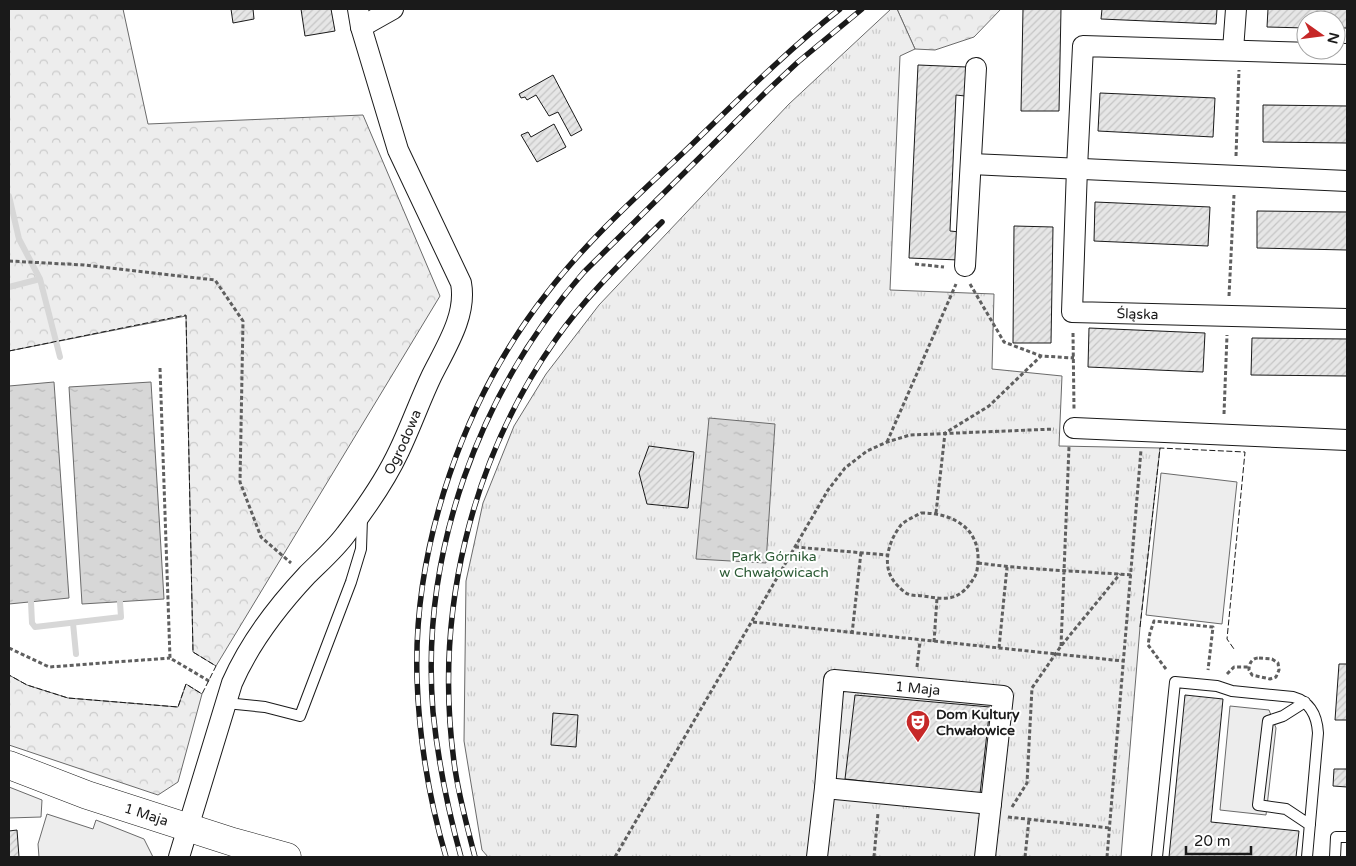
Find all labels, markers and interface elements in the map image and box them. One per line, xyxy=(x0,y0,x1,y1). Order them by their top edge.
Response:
north arrow xyxy=(1296,10,1346,60)
text: N xyxy=(1324,31,1343,46)
street label: Śląska xyxy=(1116,305,1159,323)
street label: Ogrodowa xyxy=(380,407,425,478)
park label: Park Górnika w Chwałowicach xyxy=(719,548,829,581)
street label: 1 Maja xyxy=(894,678,941,699)
place label: Dom Kultury Chwałowice xyxy=(936,706,1020,739)
theatre icon: Dom Kultury Chwałowice xyxy=(905,709,931,743)
street label: 1 Maja xyxy=(122,800,170,830)
scale bar xyxy=(1186,824,1251,856)
text: 20 m xyxy=(1194,832,1231,850)

